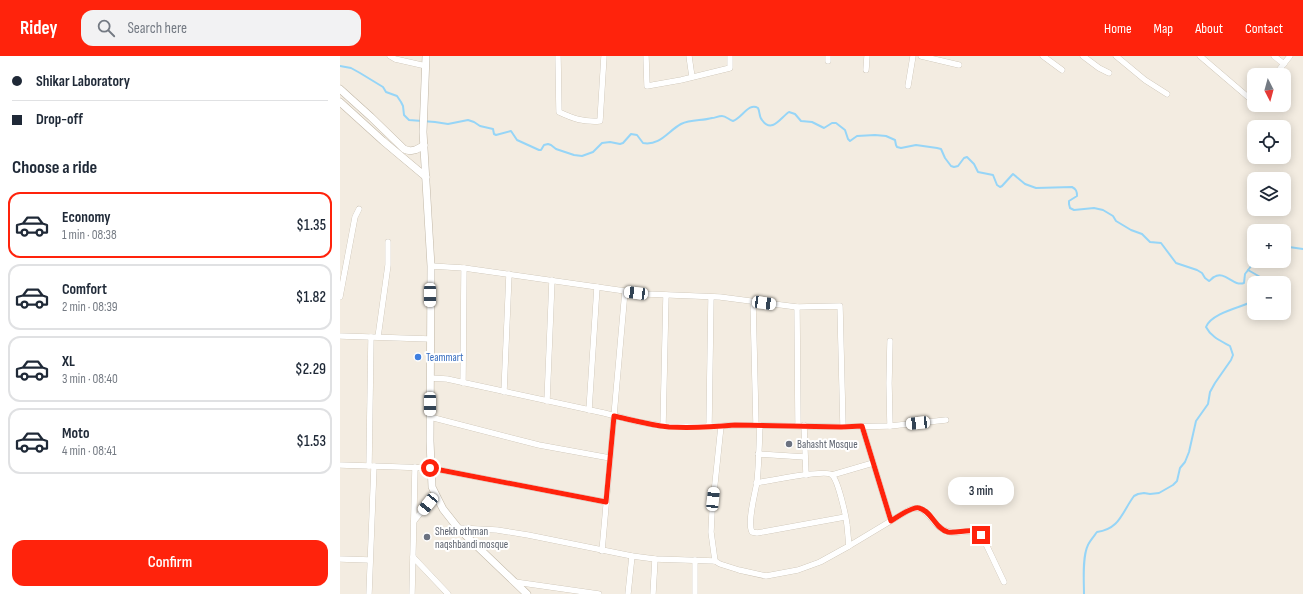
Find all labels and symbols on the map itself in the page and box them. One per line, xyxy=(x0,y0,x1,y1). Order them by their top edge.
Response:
north arrow xyxy=(1247,68,1291,112)
car xyxy=(424,283,436,307)
car xyxy=(623,286,649,300)
car xyxy=(751,295,777,311)
place label: Teammart xyxy=(426,351,464,364)
marker: Teammart xyxy=(413,352,423,362)
car xyxy=(424,392,436,416)
car xyxy=(905,416,931,430)
place label: Bahasht Mosque xyxy=(797,438,858,451)
marker: Bahasht Mosque xyxy=(784,439,794,449)
route start xyxy=(421,459,439,477)
callout: 3 min xyxy=(948,477,1014,505)
car xyxy=(706,486,720,512)
car xyxy=(416,491,440,517)
place label: Shekh othman naqshbandi mosque xyxy=(435,525,508,551)
route end xyxy=(972,526,990,544)
marker: Shekh othman naqshbandi mosque xyxy=(422,532,432,542)

